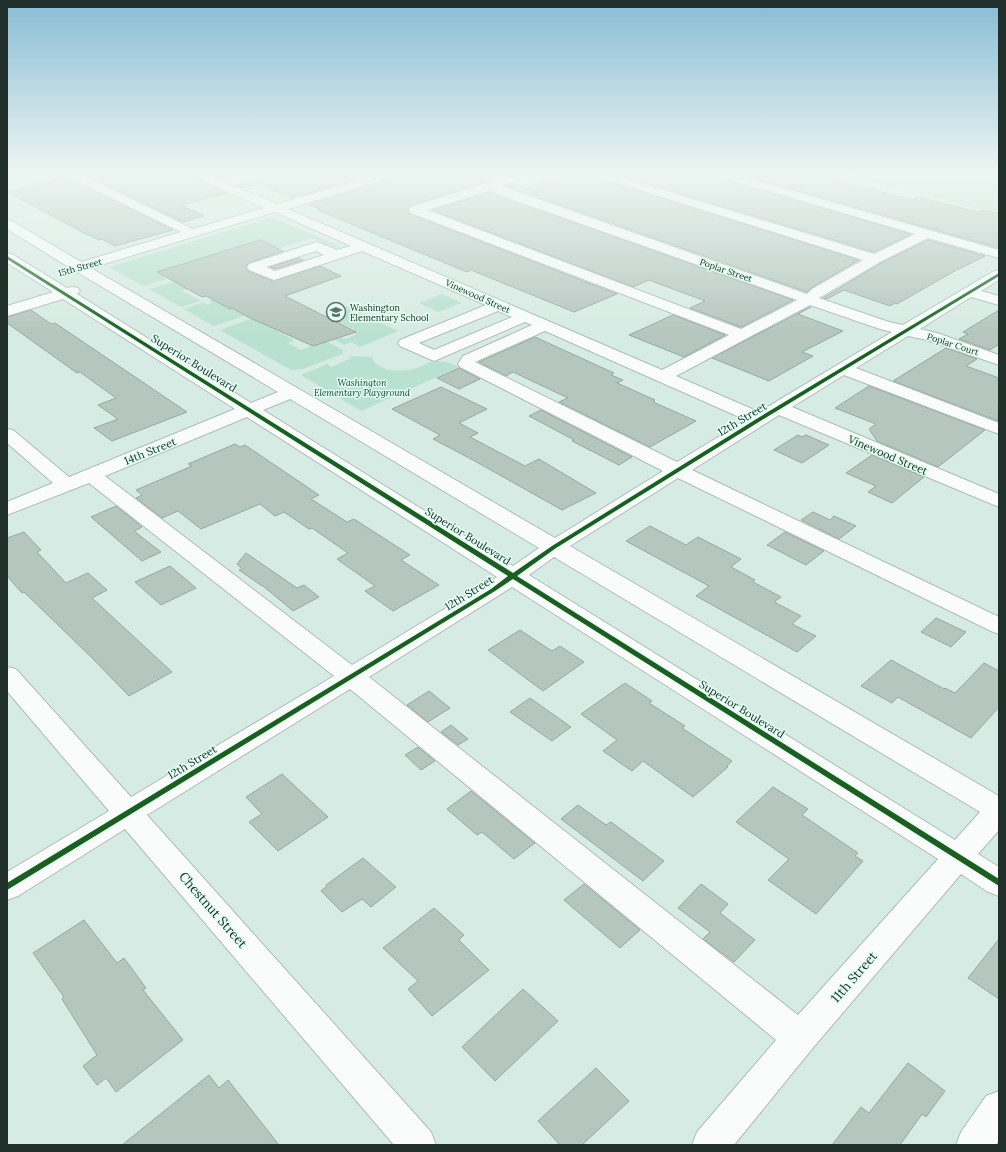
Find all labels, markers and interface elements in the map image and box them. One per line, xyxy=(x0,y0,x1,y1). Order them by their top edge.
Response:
street label: 15th Street xyxy=(57,255,104,278)
street label: Poplar Street xyxy=(698,256,754,284)
street label: Vinewood Street xyxy=(443,276,512,315)
school or university icon: Washington Elementary School xyxy=(325,301,347,323)
place label: Washington Elementary School xyxy=(350,302,429,323)
street label: Poplar Court xyxy=(926,330,981,358)
street label: Superior Boulevard xyxy=(149,331,240,395)
park label: Washington Elementary Playground xyxy=(314,377,410,398)
street label: 12th Street xyxy=(715,398,770,439)
street label: Vinewood Street xyxy=(845,432,930,478)
street label: 14th Street xyxy=(122,434,179,468)
street label: Superior Boulevard xyxy=(423,504,514,568)
street label: 12th Street xyxy=(442,572,497,613)
street label: Superior Boulevard xyxy=(697,677,788,741)
street label: 12th Street xyxy=(165,741,220,782)
street label: Chestnut Street xyxy=(175,868,251,952)
street label: 11th Street xyxy=(827,948,881,1006)

